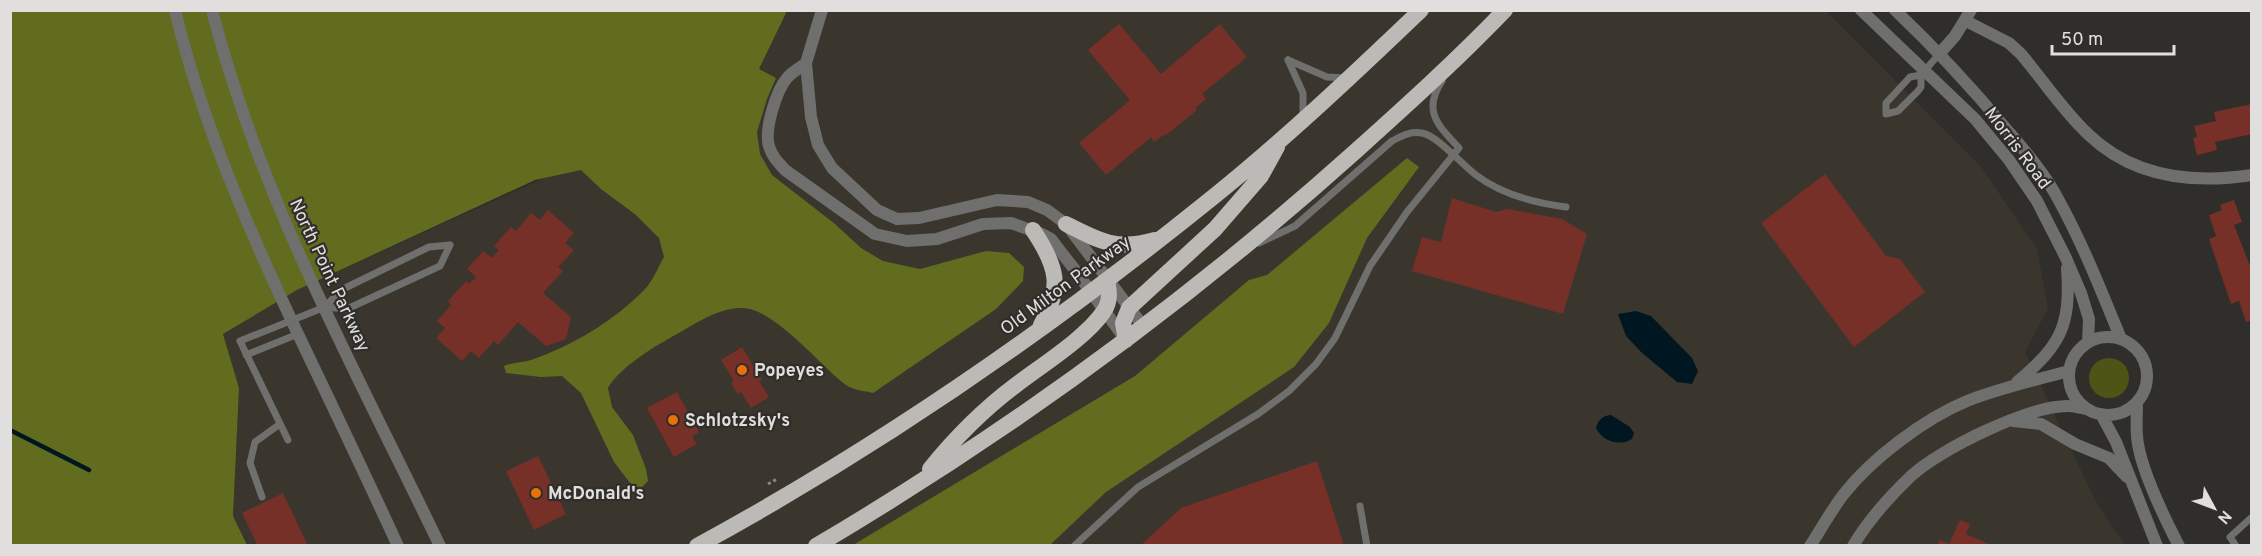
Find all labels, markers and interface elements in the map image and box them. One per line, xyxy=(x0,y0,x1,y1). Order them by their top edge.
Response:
scale bar xyxy=(2052,18,2174,56)
text: 50 m xyxy=(2061,29,2103,52)
street label: Morris Road xyxy=(1978,103,2055,195)
street label: North Point Parkway xyxy=(283,195,374,356)
street label: Old Milton Parkway xyxy=(996,231,1136,341)
place label: Popeyes xyxy=(754,360,824,383)
marker: Popeyes xyxy=(735,363,749,377)
place label: Schlotzsky's xyxy=(685,410,790,433)
marker: Schlotzsky's xyxy=(666,413,680,427)
north arrow xyxy=(2184,478,2244,538)
place label: McDonald's xyxy=(548,483,644,506)
marker: McDonald's xyxy=(529,486,543,500)
text: N xyxy=(2212,506,2235,527)

